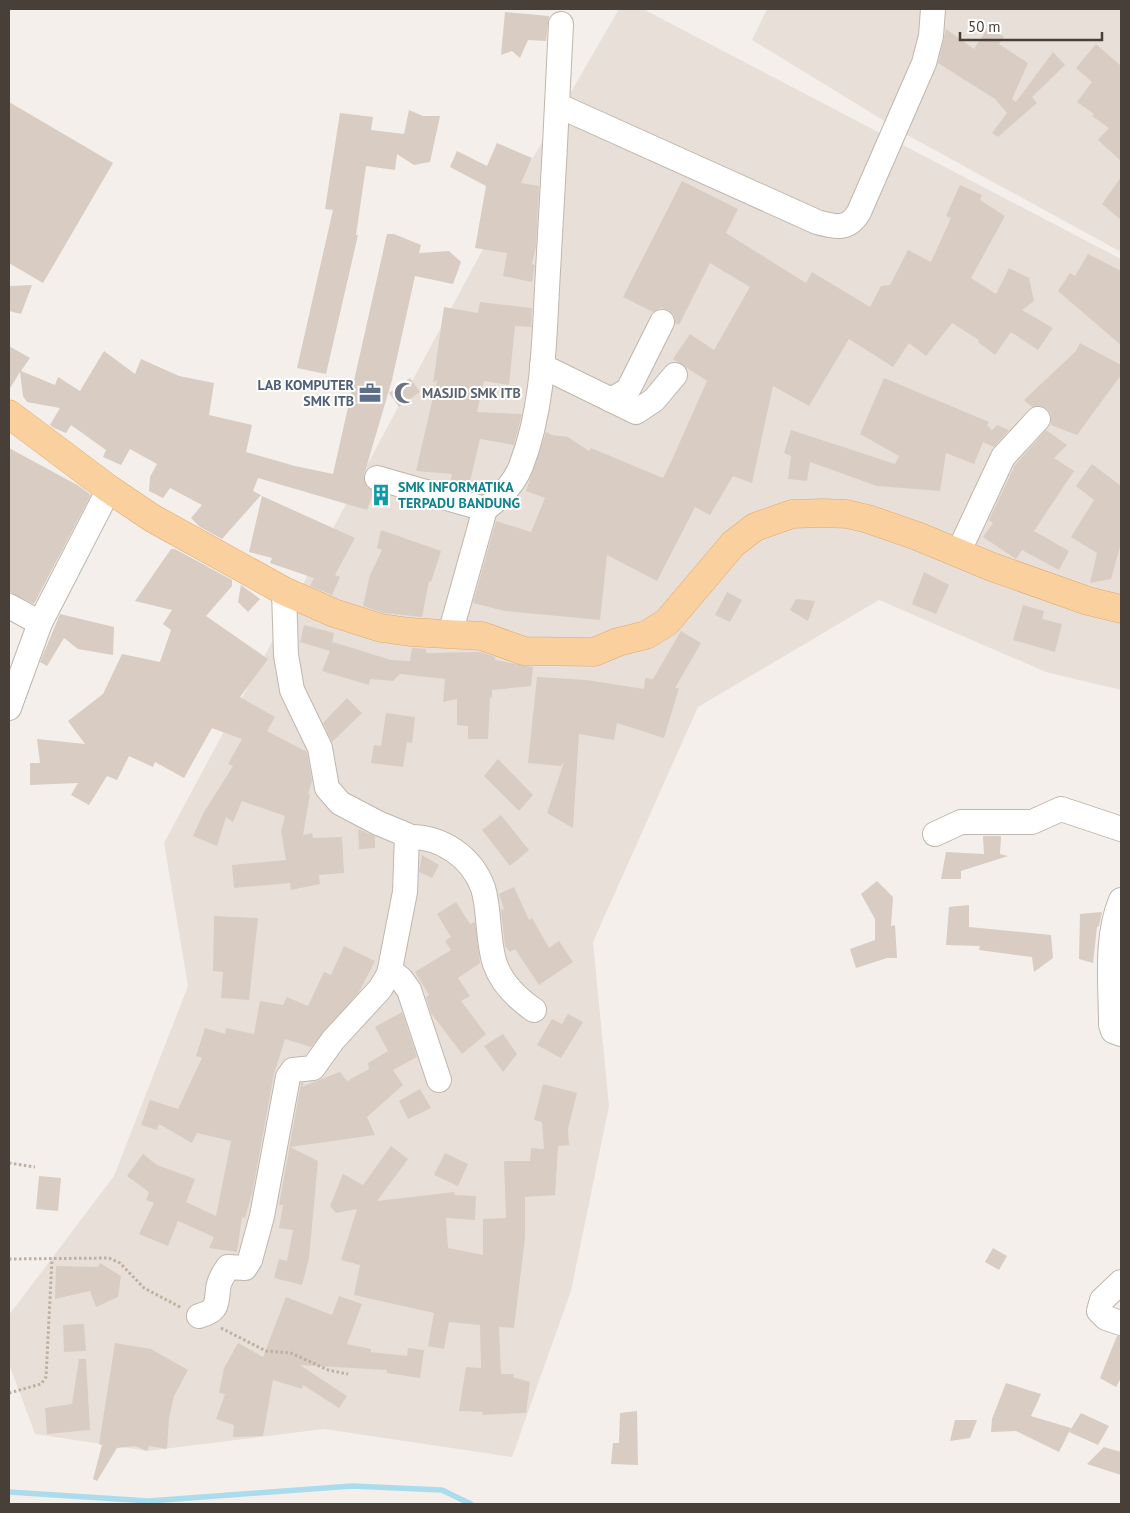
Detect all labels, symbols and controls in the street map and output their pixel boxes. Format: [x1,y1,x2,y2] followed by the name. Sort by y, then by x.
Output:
[960,10,1102,42] scale bar
[968,17,1001,36] text: 50 m
[257,376,355,410] place label: LAB KOMPUTER SMK ITB
[357,380,383,406] office icon: LAB KOMPUTER SMK ITB
[392,380,418,406] mosque icon: MASJID SMK ITB
[422,384,521,402] place label: MASJID SMK ITB
[398,478,520,512] place label: SMK INFORMATIKA TERPADU BANDUNG
[368,482,394,508] building icon: SMK INFORMATIKA TERPADU BANDUNG

